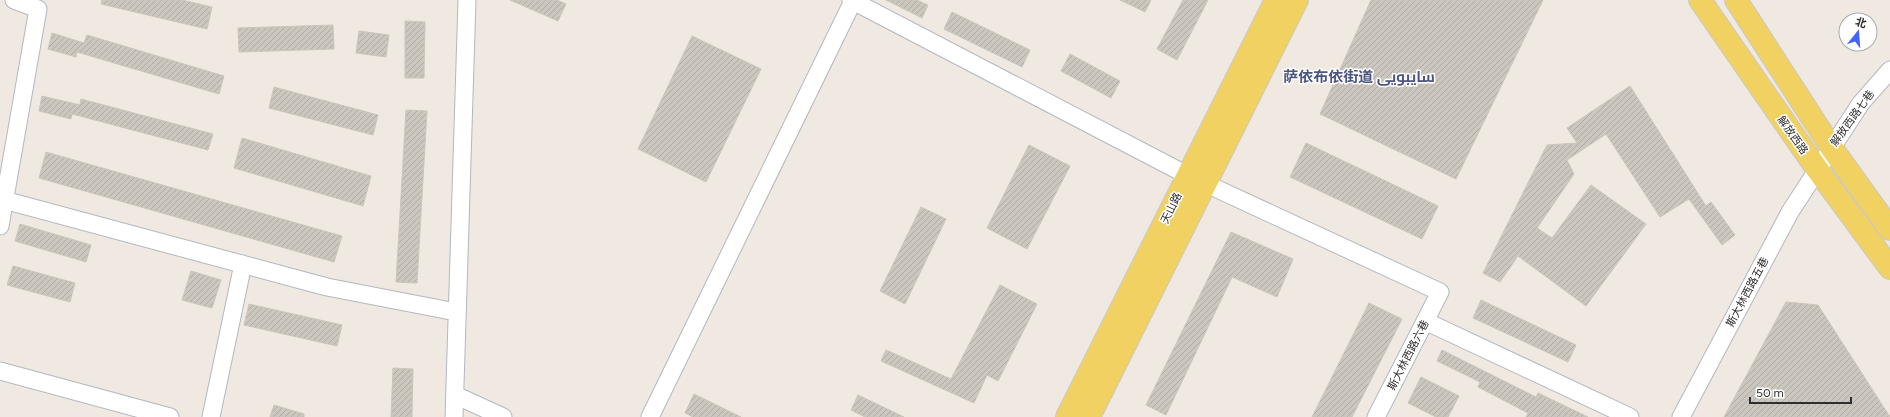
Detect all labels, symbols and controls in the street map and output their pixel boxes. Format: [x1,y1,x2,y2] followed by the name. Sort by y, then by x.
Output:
[1838,12,1878,52] north arrow
[1854,15,1868,31] text: 北
[1283,68,1435,86] district label: 萨依布依街道 سايبويى
[1828,88,1877,149] street label: 解放西路七巷
[1775,114,1811,157] street label: 解放西路
[1158,191,1185,226] street label: 天山路
[1724,255,1771,329] street label: 斯大林西路五巷
[1385,318,1432,392] street label: 斯大林西路六巷
[1750,379,1851,405] scale bar
[1756,386,1784,400] text: 50 m

